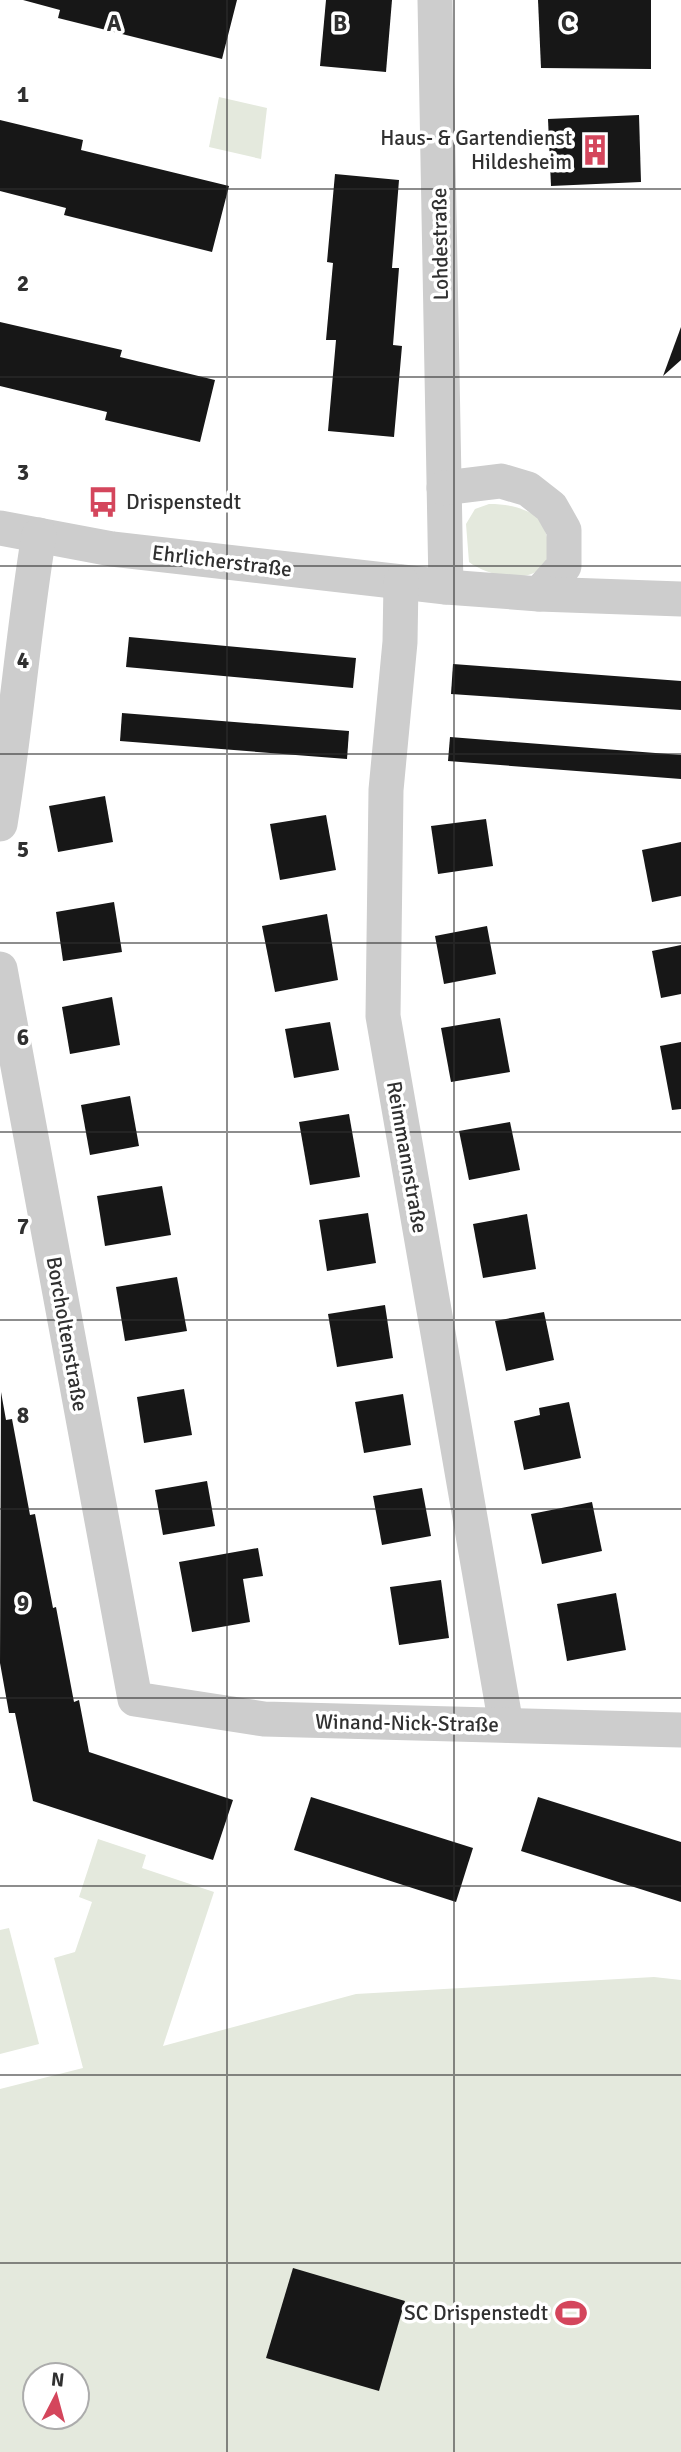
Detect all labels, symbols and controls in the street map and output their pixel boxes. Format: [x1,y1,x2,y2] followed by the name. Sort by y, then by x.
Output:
[107,9,122,38] text: A
[333,9,347,38] text: B
[561,9,575,38] text: C
[17,80,29,109] text: 1
[380,125,572,175] place label: Haus- & Gartendienst Hildesheim
[578,133,612,167] building icon: Haus- & Gartendienst Hildesheim
[426,187,454,301] street label: Lohdestraße
[17,269,29,298] text: 2
[17,458,29,487] text: 3
[86,485,120,519] bus stop icon: Drispenstedt
[126,489,241,515] place label: Drispenstedt
[151,540,293,582] street label: Ehrlicherstraße
[17,646,29,675] text: 4
[17,835,29,864] text: 5
[17,1023,29,1052] text: 6
[381,1079,433,1235] street label: Reimmannstraße
[17,1212,29,1241] text: 7
[41,1255,93,1413] street label: Borcholtenstraße
[17,1401,29,1430] text: 8
[17,1589,29,1618] text: 9
[315,1708,499,1738] street label: Winand-Nick-Straße
[554,2296,588,2330] sports icon: SC Drispenstedt
[404,2300,548,2326] place label: SC Drispenstedt
[21,2361,91,2431] north arrow
[50,2367,65,2393] text: N

